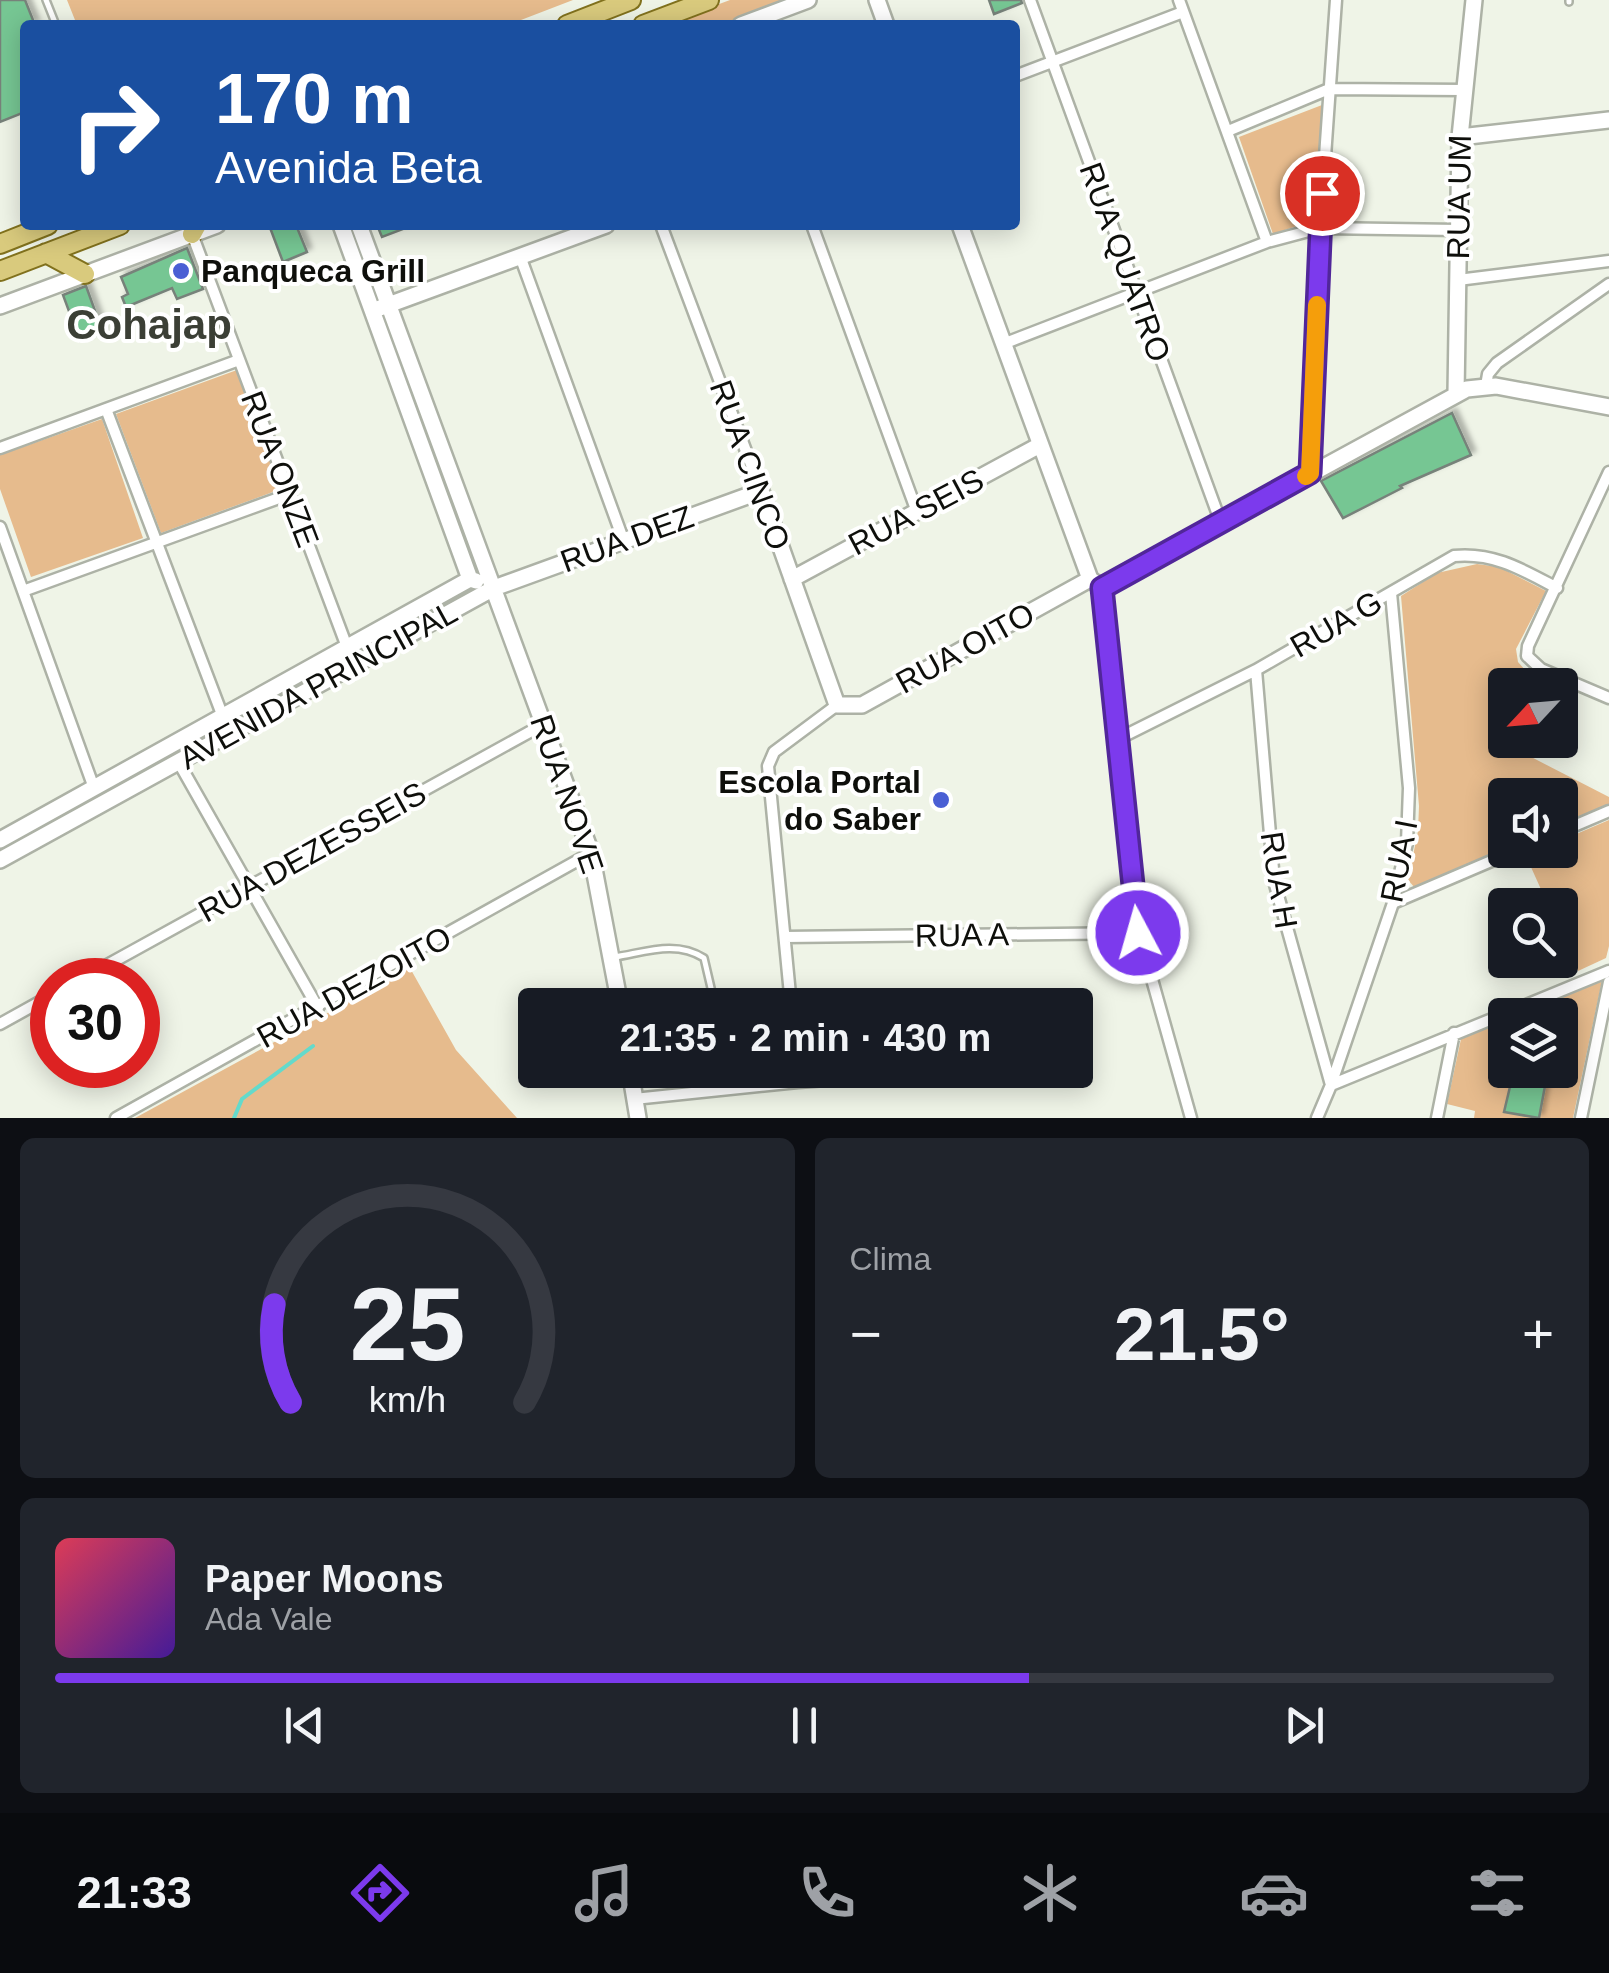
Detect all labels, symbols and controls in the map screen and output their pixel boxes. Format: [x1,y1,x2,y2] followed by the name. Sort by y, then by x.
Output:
[50,60,180,190] icon: right
[215,60,413,138] text: 170 m
[1440,134,1478,260] street label: RUA UM
[215,142,482,193] text: Avenida Beta
[1280,151,1365,236] pin
[1072,158,1178,366] street label: RUA QUATRO
[1295,166,1350,221] icon: arrive
[201,253,425,289] place label: Panqueca Grill
[170,260,192,282] marker: Panqueca Grill
[66,301,232,348] district label: Cohajap
[703,375,797,555] street label: RUA CINCO
[234,386,326,552] street label: RUA ONZE
[842,461,990,563] street label: RUA SEIS
[556,498,698,580] street label: RUA DEZ
[1284,584,1388,664] street label: RUA G
[173,594,463,776] street label: AVENIDA PRINCIPAL
[890,595,1040,701] street label: RUA OITO
[1488,668,1578,758] north arrow
[1488,668,1578,1088] map controls
[523,710,611,878] street label: RUA NOVE
[718,764,921,837] place label: Escola Portal do Saber
[192,775,432,929] street label: RUA DEZESSEIS
[1488,778,1578,868] button: sound
[930,789,952,811] marker: Escola Portal do Saber
[1373,817,1425,905] street label: RUA I
[1254,829,1304,931] street label: RUA H
[1086,881,1190,985] position arrow
[1488,888,1578,978] button: search
[915,916,1010,954] street label: RUA A
[251,919,457,1055] street label: RUA DEZOITO
[30,958,160,1088] speed limit sign: 30
[1488,998,1578,1088] button: layers
[620,1017,991,1059] text: 21:35 · 2 min · 430 m
[850,1241,931,1277] text: Clima
[349,1266,465,1382] text: 25
[1114,1292,1290,1376] text: 21.5°
[850,1303,882,1365] text: −
[1522,1303,1554,1365] text: +
[369,1380,446,1420] text: km/h
[205,1558,444,1600] text: Paper Moons
[205,1601,333,1637] text: Ada Vale
[277,1698,332,1753] icon: previous
[777,1698,832,1753] icon: pause
[1277,1698,1332,1753] icon: next
[345,1858,415,1928] icon: directions
[569,1858,639,1928] icon: music
[792,1858,862,1928] icon: phone
[1015,1858,1085,1928] icon: climate
[1239,1858,1309,1928] icon: car
[1462,1858,1532,1928] icon: filters
[77,1867,192,1918] text: 21:33

